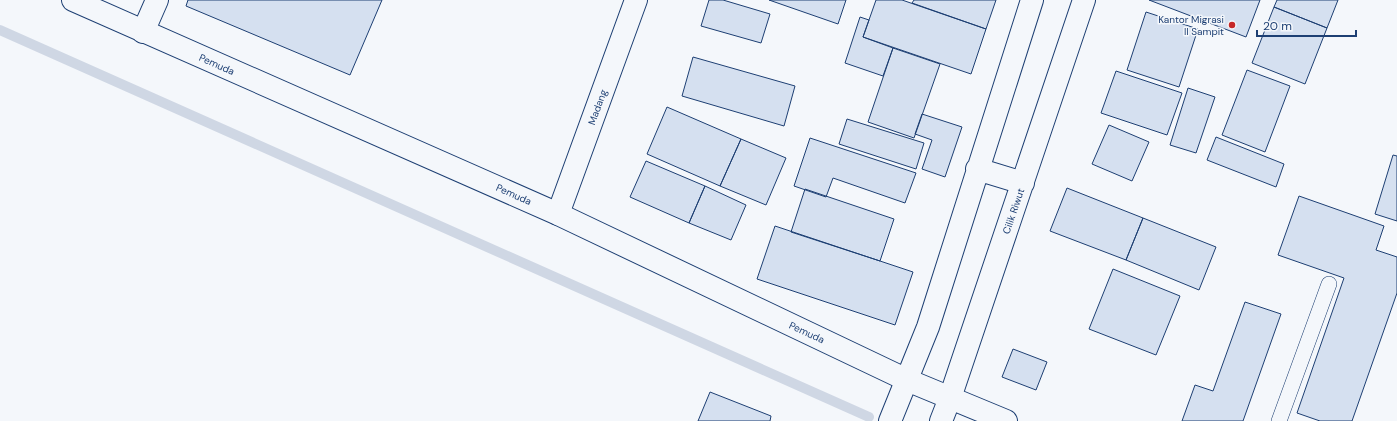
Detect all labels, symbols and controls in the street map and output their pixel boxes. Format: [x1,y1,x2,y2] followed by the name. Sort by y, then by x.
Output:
[1257,12,1356,38] scale bar
[1158,13,1224,38] place label: Kantor Migrasi II Sampit
[1263,18,1292,34] text: 20 m
[1227,20,1237,30] marker: Kantor Migrasi II Sampit
[197,51,237,78] street label: Pemuda
[585,87,610,127] street label: Madang
[494,181,534,208] street label: Pemuda
[1000,187,1027,236] street label: Cilik Riwut
[787,319,827,346] street label: Pemuda

